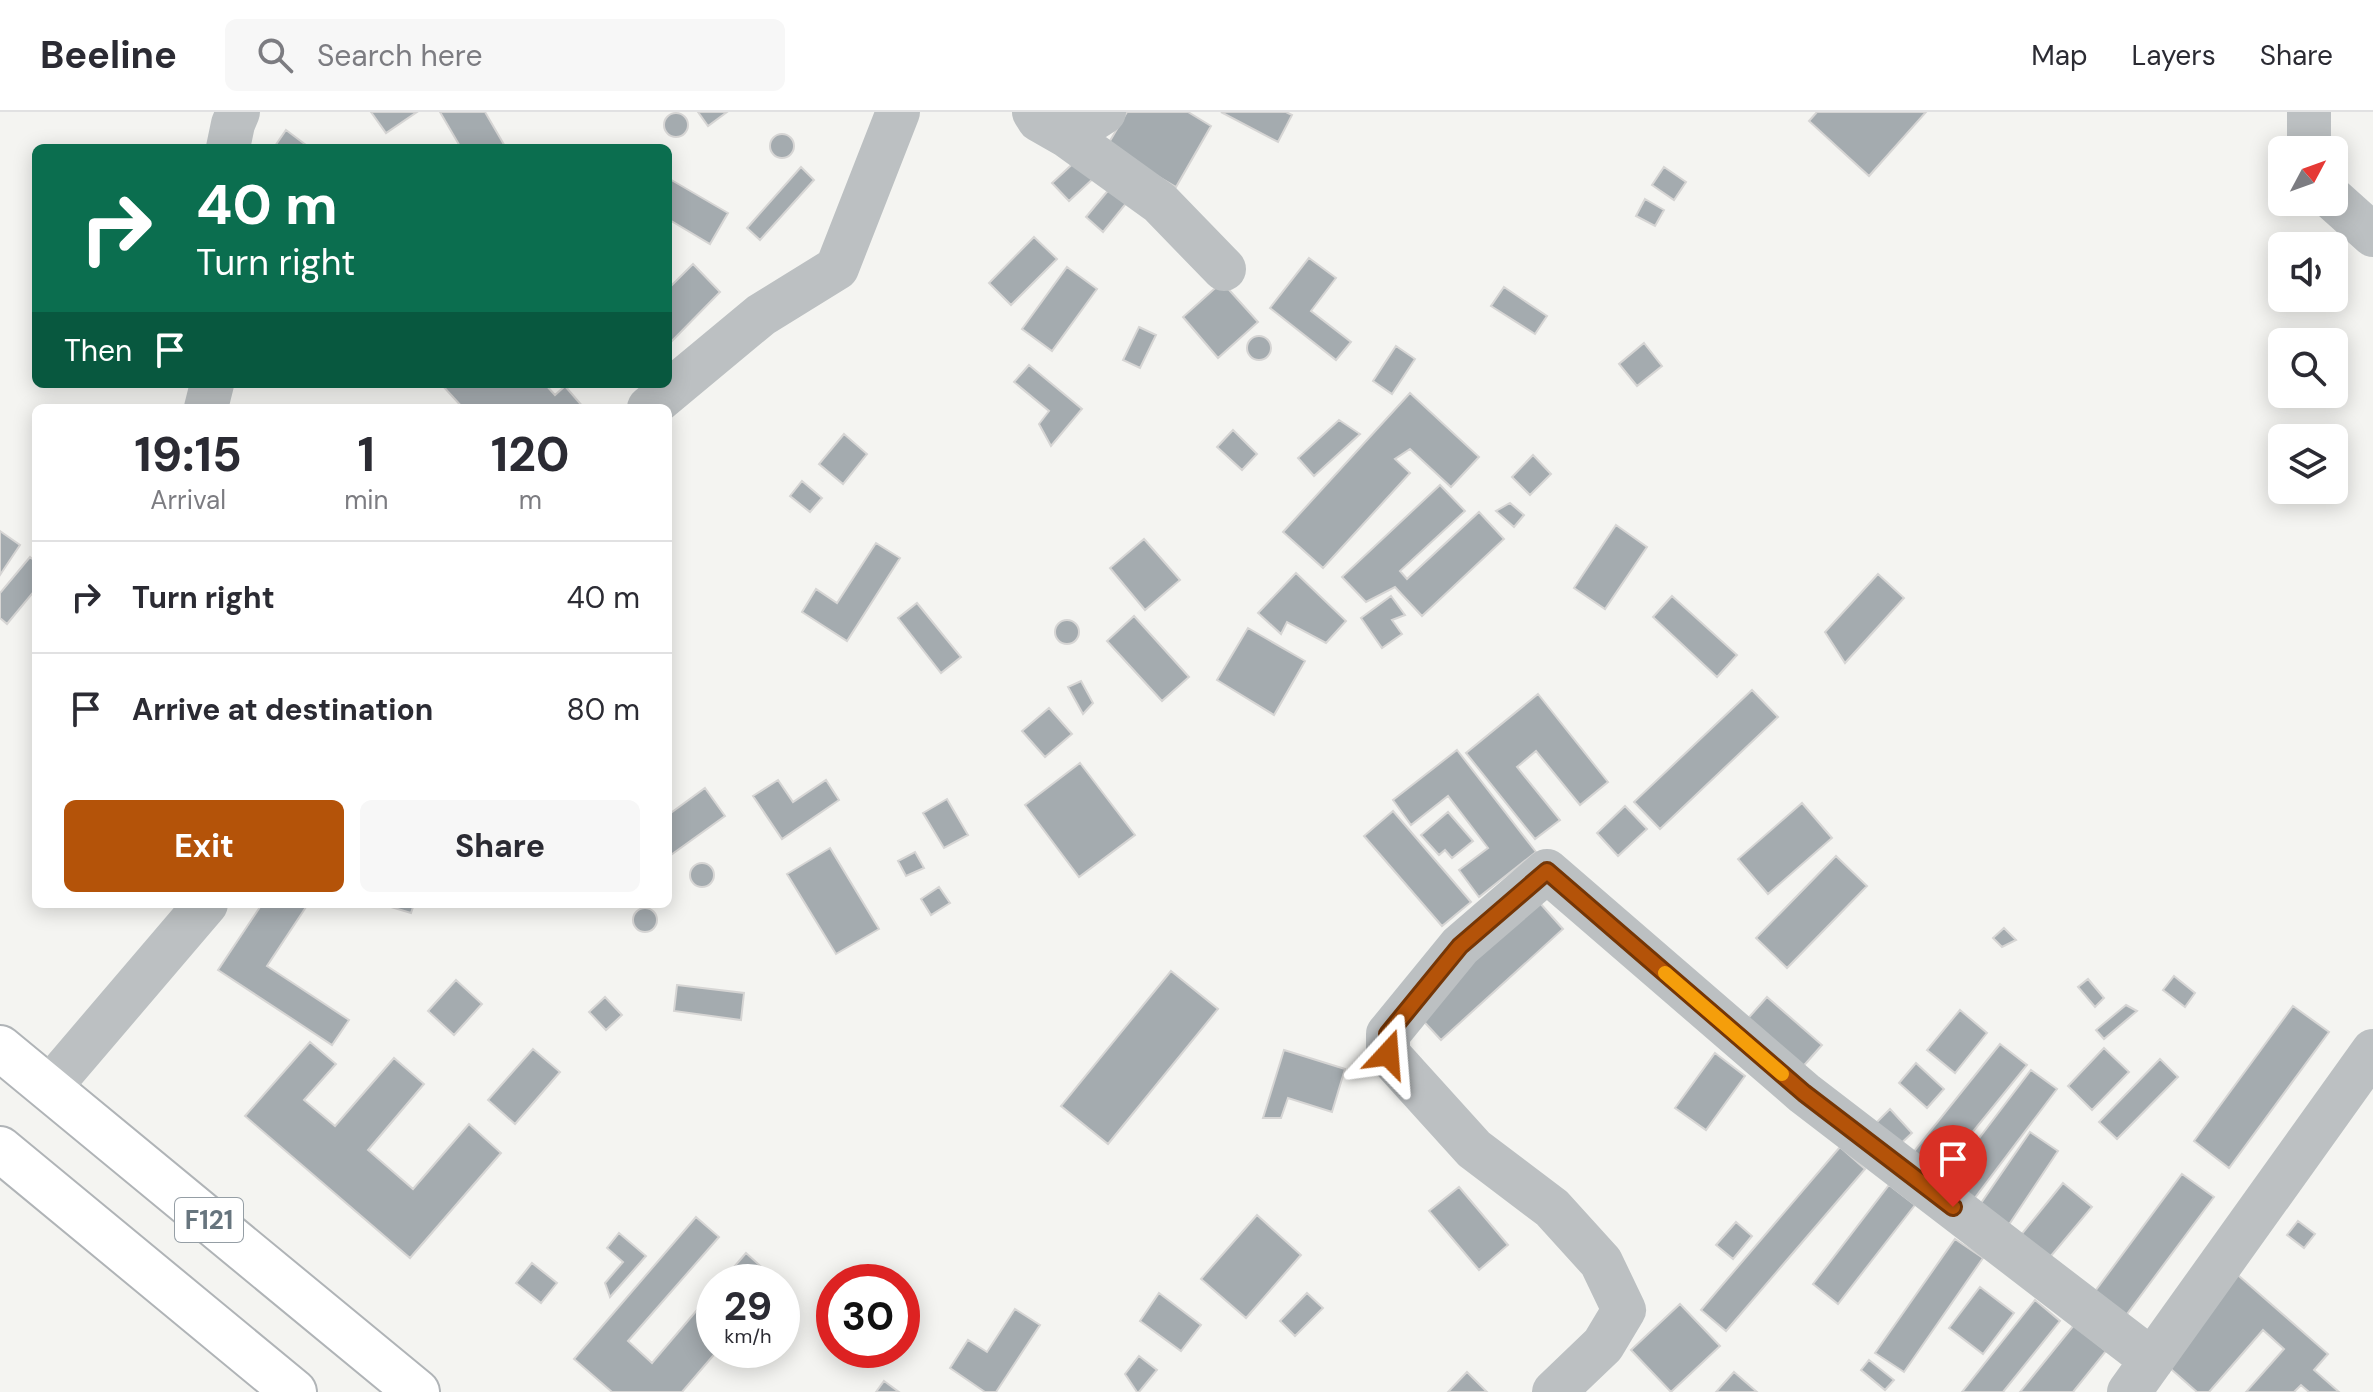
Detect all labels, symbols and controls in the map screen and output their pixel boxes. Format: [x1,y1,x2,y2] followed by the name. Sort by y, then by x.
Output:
[225,19,785,91] search box
[40,30,177,80] text: Beeline
[253,33,297,77] icon: search
[317,36,482,75] text: Search here
[2031,37,2088,74] text: Map
[2132,37,2216,74] text: Layers
[2260,37,2333,74] text: Share
[2268,136,2348,216] north arrow
[2268,136,2348,504] map controls
[196,168,338,241] text: 40 m
[64,176,168,280] icon: right
[2268,232,2348,312] button: sound
[196,239,355,286] text: Turn right
[148,328,192,372] icon: arrive
[2268,328,2348,408] button: search
[64,331,132,370] text: Then
[134,423,242,486] text: 19:15
[358,423,375,486] text: 1
[491,423,570,486] text: 120
[2268,424,2348,504] button: layers
[150,483,226,517] text: Arrival
[344,483,389,517] text: min
[519,483,542,517] text: m
[64,575,108,619] icon: right
[132,578,275,617] text: Turn right
[567,578,640,617] text: 40 m
[64,687,108,731] icon: arrive
[132,690,433,729] text: Arrive at destination
[567,690,640,729] text: 80 m
[64,800,344,892] button: Exit
[360,800,640,892] button: Share
[1346,1012,1430,1096] position arrow
[1919,1125,1987,1207] pin
[1931,1137,1975,1181] icon: arrive
[175,1198,243,1242] road number: F121
[816,1264,920,1368] speed limit sign: 30
[724,1280,772,1332] text: 29
[724,1323,772,1349] text: km/h

